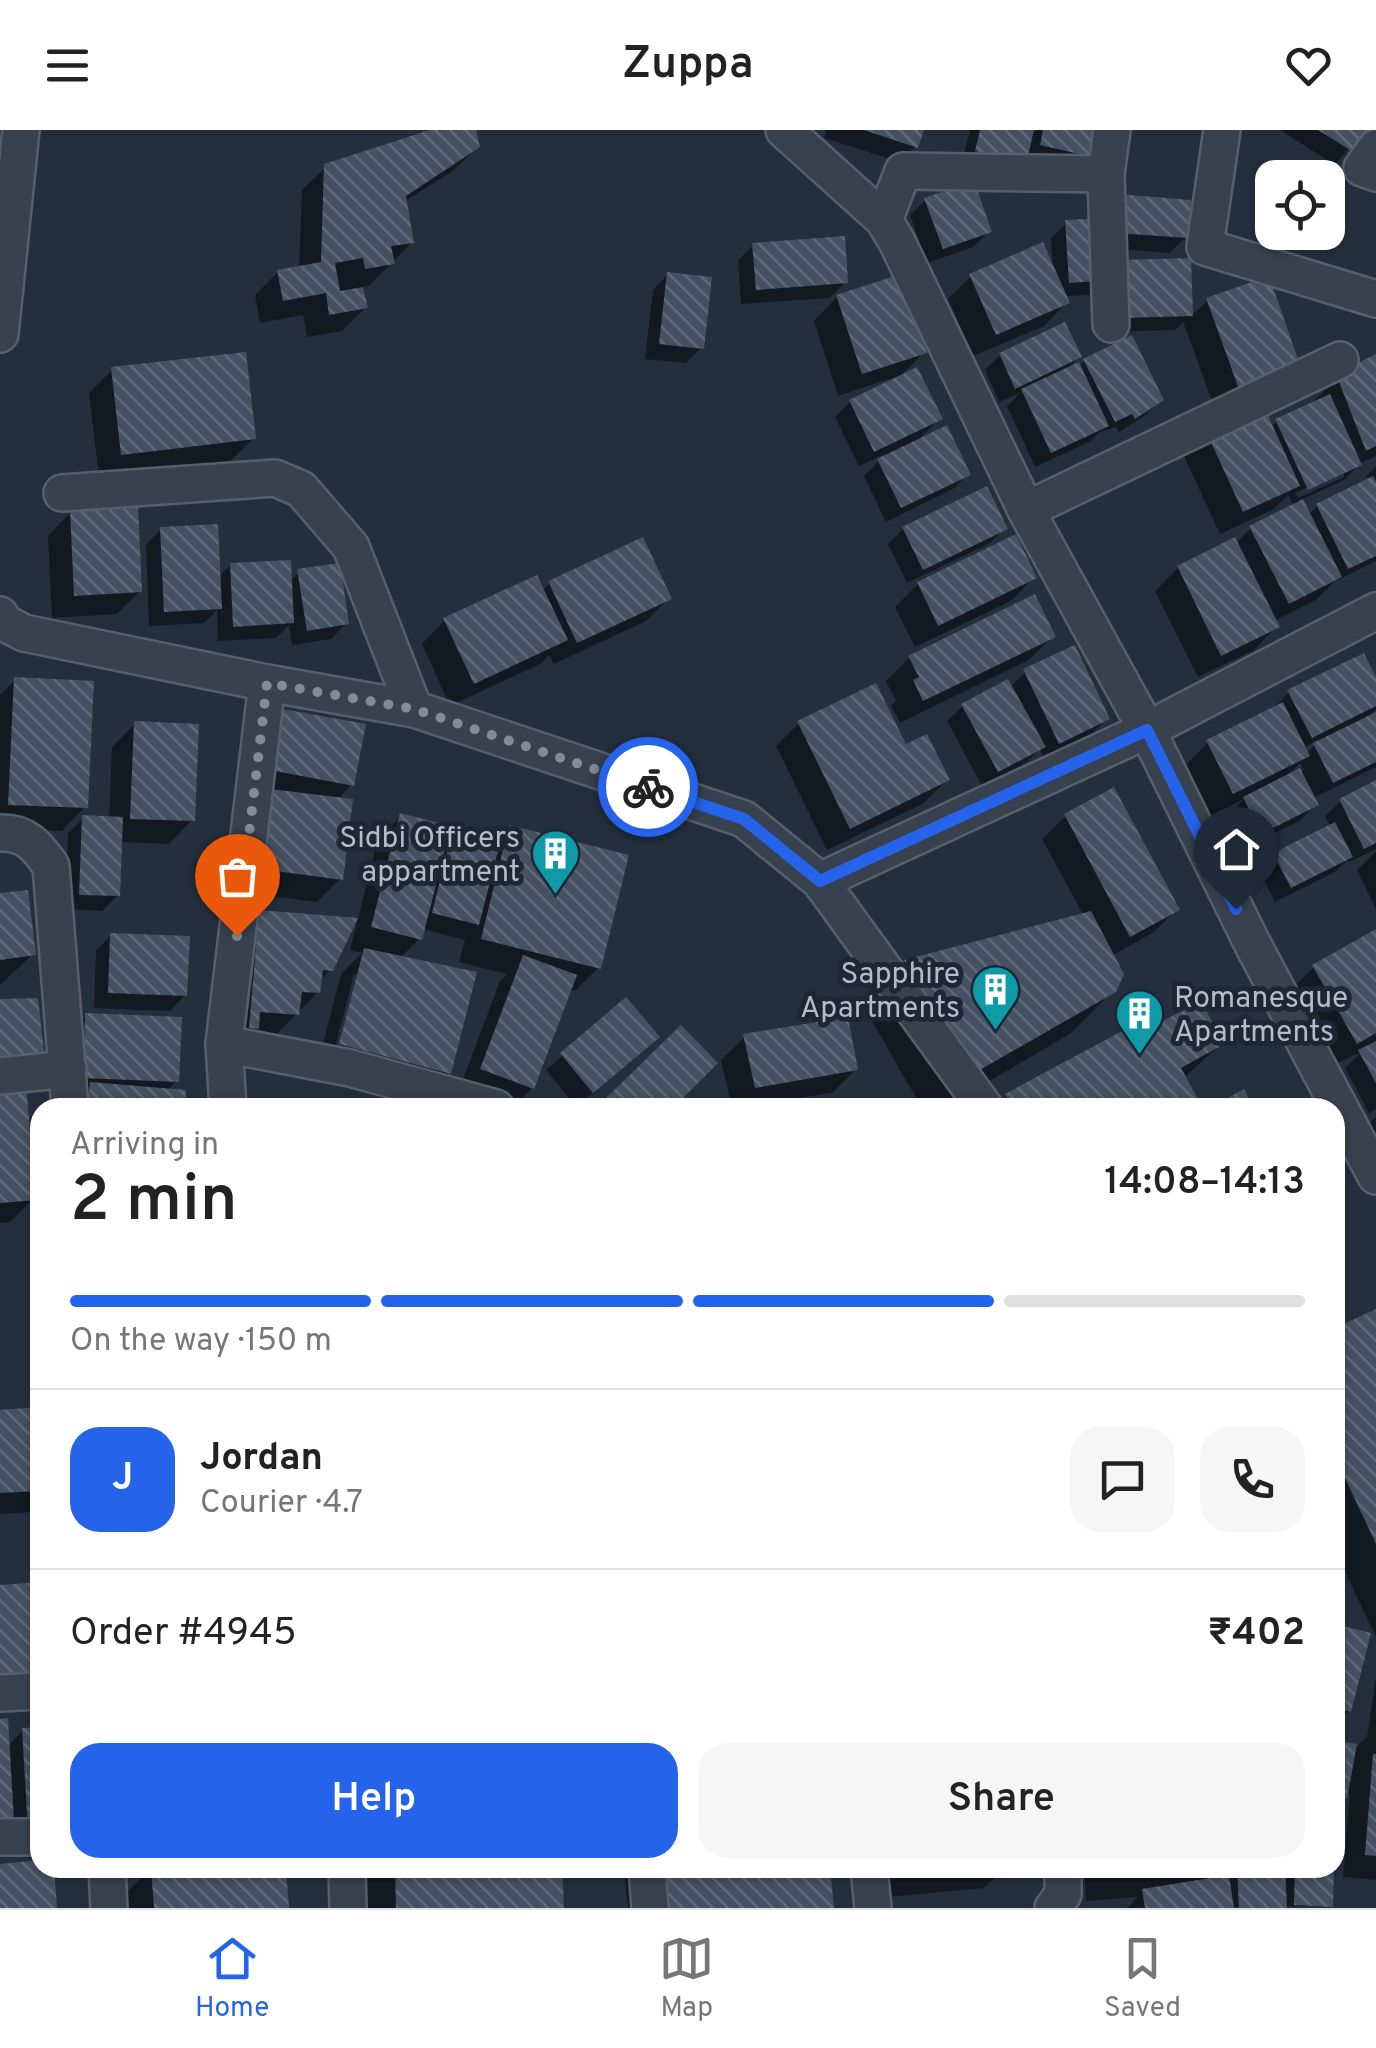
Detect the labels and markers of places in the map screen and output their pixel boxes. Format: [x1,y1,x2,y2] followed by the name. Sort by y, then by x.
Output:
[1194,807,1279,910] pin
[339,821,520,892] place label: Sidbi Officers appartment
[529,828,581,896] building icon: Sidbi Officers appartment
[195,834,280,937] pin
[800,957,960,1028] place label: Sapphire Apartments
[969,964,1021,1032] building icon: Sapphire Apartments
[1174,981,1348,1052] place label: Romanesque Apartments
[1113,988,1165,1056] building icon: Romanesque Apartments

